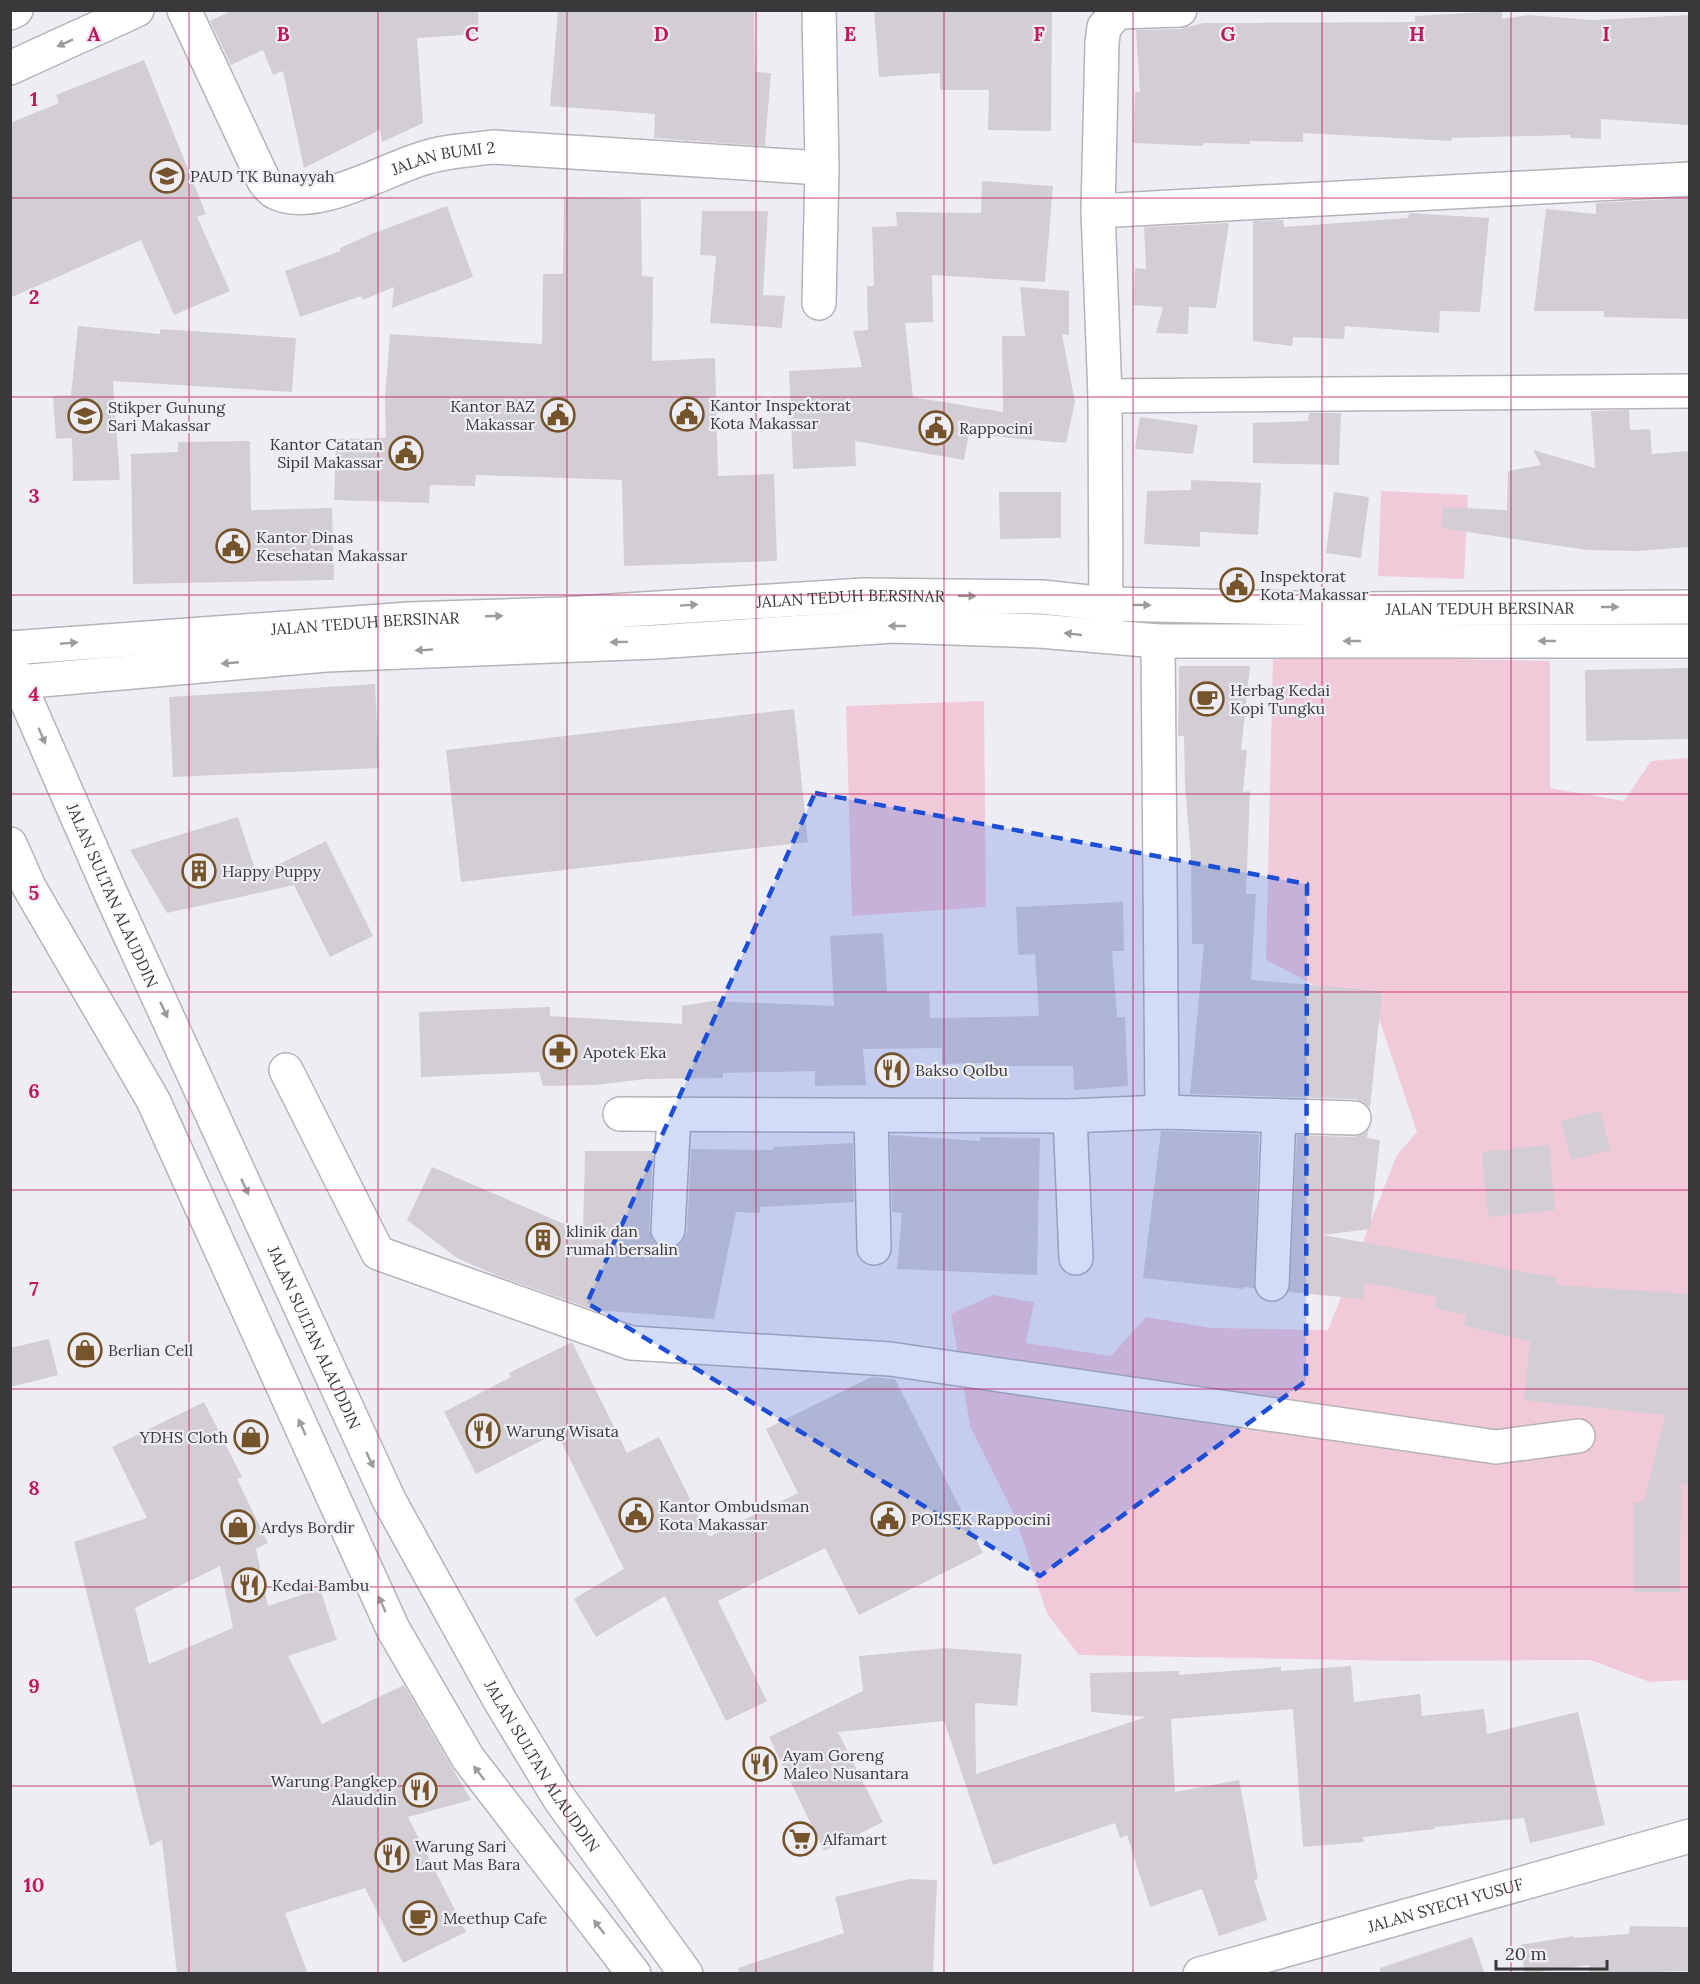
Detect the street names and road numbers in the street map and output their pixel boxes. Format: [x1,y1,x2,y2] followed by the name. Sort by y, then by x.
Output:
[387,137,496,180] street label: JALAN BUMI 2
[754,585,946,612] street label: JALAN TEDUH BERSINAR
[1384,598,1575,619] street label: JALAN TEDUH BERSINAR
[269,607,461,639] street label: JALAN TEDUH BERSINAR
[62,799,163,991] street label: JALAN SULTAN ALAUDDIN
[263,1242,365,1432] street label: JALAN SULTAN ALAUDDIN
[480,1676,604,1856] street label: JALAN SULTAN ALAUDDIN
[1364,1873,1526,1937] street label: JALAN SYECH YUSUF

